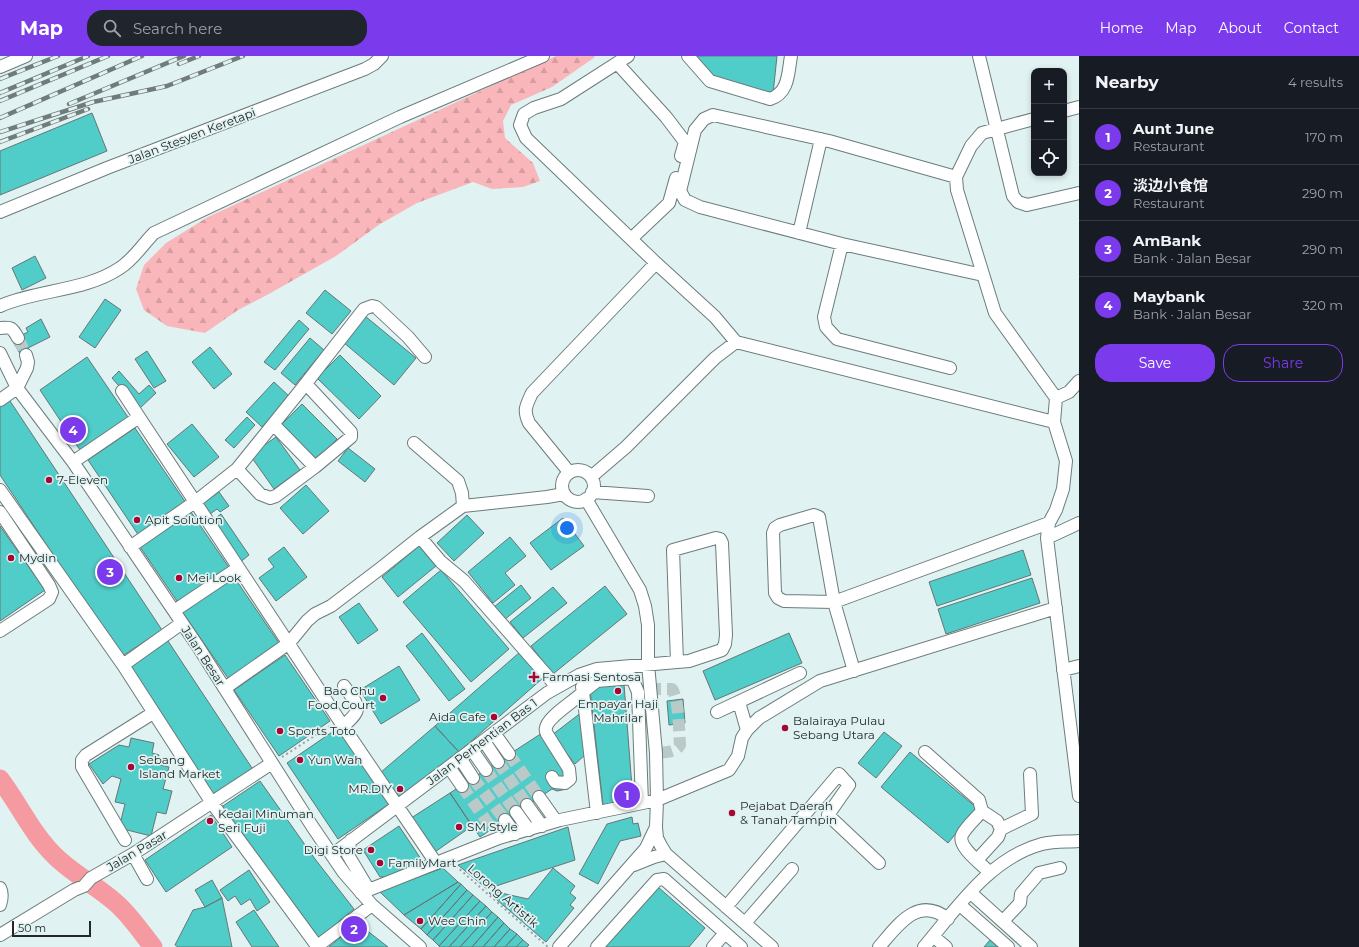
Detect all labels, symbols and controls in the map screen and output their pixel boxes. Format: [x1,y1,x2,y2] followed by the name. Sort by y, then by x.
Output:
[87,10,367,46] search box
[20,17,63,40] text: Map
[101,17,123,39] icon: search
[133,19,222,38] text: Search here
[1100,19,1143,37] text: Home
[1165,19,1196,37] text: Map
[1218,19,1262,37] text: About
[1284,19,1339,37] text: Contact
[1031,68,1067,176] map controls
[1031,68,1067,104] button: +
[1095,72,1159,92] text: Nearby
[1288,74,1343,90] text: 4 results
[125,104,258,167] street label: Jalan Stesyen Keretapi
[1031,104,1067,140] button: −
[1133,119,1214,138] text: Aunt June
[1105,129,1111,145] text: 1
[1305,129,1343,145] text: 170 m
[1133,138,1204,154] text: Restaurant
[1031,140,1067,176] button: locate
[1133,176,1208,195] text: 淡边小食馆
[1104,185,1112,201] text: 2
[1302,185,1343,201] text: 290 m
[1133,195,1204,211] text: Restaurant
[1133,231,1201,250] text: AmBank
[1104,241,1112,257] text: 3
[1302,241,1343,257] text: 290 m
[1133,250,1252,266] text: Bank · Jalan Besar
[1133,287,1205,306] text: Maybank
[1104,297,1112,313] text: 4
[1303,297,1343,313] text: 320 m
[1133,306,1252,322] text: Bank · Jalan Besar
[1095,344,1215,382] button: Save
[1223,344,1343,382] button: Share
[60,415,86,445] pin: 4
[57,472,108,487] place label: 7-Eleven
[44,475,54,485] marker: 7-Eleven
[145,512,223,527] place label: Apit Solution
[132,515,142,525] marker: Apit Solution
[557,518,577,538] your location
[19,550,56,565] place label: Mydin
[6,553,16,563] marker: Mydin
[97,557,123,587] pin: 3
[187,570,242,585] place label: Mei Look
[174,573,184,583] marker: Mei Look
[178,622,229,689] street label: Jalan Besar
[542,669,641,684] place label: Farmasi Sentosa
[529,672,539,682] marker: Farmasi Sentosa
[308,683,375,712] place label: Bao Chu Food Court
[613,686,623,696] marker: Empayar Haji Mahrilar
[378,693,388,703] marker: Bao Chu Food Court
[423,695,540,789] street label: Jalan Perhentian Bas 1
[578,696,658,725] place label: Empayar Haji Mahrilar
[429,709,486,724] place label: Aida Cafe
[489,712,499,722] marker: Aida Cafe
[793,713,885,742] place label: Balairaya Pulau Sebang Utara
[288,723,356,738] place label: Sports Toto
[780,723,790,733] marker: Balairaya Pulau Sebang Utara
[275,726,285,736] marker: Sports Toto
[139,752,221,781] place label: Sebang Island Market
[308,752,362,767] place label: Yun Wah
[295,755,305,765] marker: Yun Wah
[126,762,136,772] marker: Sebang Island Market
[614,780,640,810] pin: 1
[348,781,392,796] place label: MR.DIY
[395,784,405,794] marker: MR.DIY
[740,798,837,827] place label: Pejabat Daerah & Tanah Tampin
[218,806,314,835] place label: Kedai Minuman Seri Fuji
[727,808,737,818] marker: Pejabat Daerah & Tanah Tampin
[205,816,215,826] marker: Kedai Minuman Seri Fuji
[467,819,518,834] place label: SM Style
[454,822,464,832] marker: SM Style
[103,827,170,875] street label: Jalan Pasar
[304,842,363,857] place label: Digi Store
[366,845,376,855] marker: Digi Store
[388,855,457,870] place label: FamilyMart
[375,858,385,868] marker: FamilyMart
[465,861,542,931] street label: Lorong Artistik
[428,913,486,928] place label: Wee Chin
[341,914,367,944] pin: 2
[415,916,425,926] marker: Wee Chin
[12,919,91,938] scale bar
[18,921,46,935] text: 50 m

